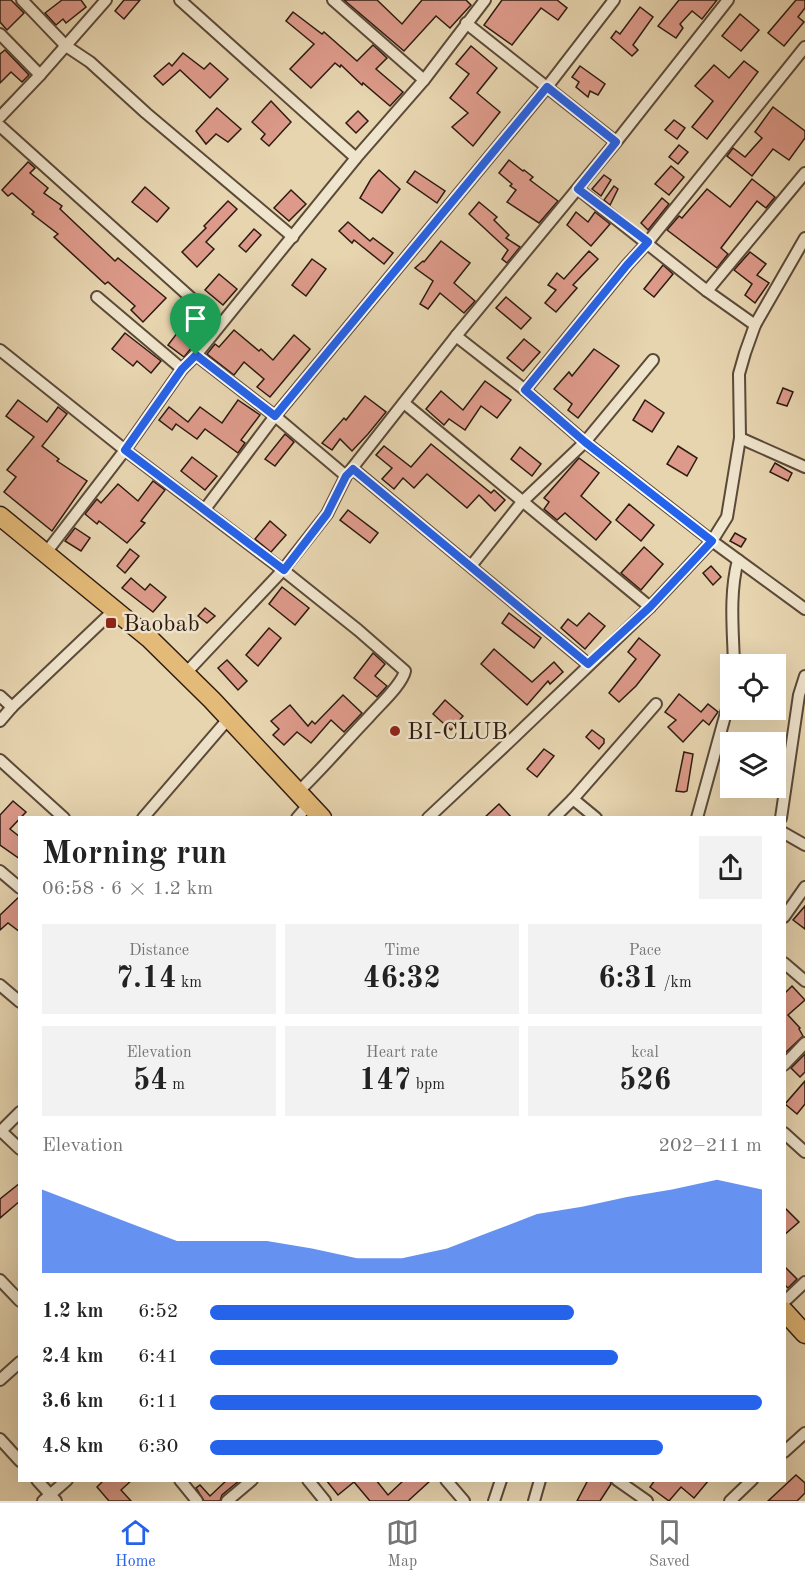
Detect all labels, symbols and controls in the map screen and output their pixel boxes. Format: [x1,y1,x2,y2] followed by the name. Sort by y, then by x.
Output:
[170,293,221,355] pin
[179,302,212,335] icon: arrive
[123,613,200,637] place label: Baobab
[104,616,118,630] marker: Baobab
[720,654,786,798] map controls
[720,654,786,720] button: locate
[407,721,508,745] place label: BI-CLUB
[388,724,402,738] marker: BI-CLUB
[720,732,786,798] button: layers
[699,836,762,899] button: share
[42,838,227,871] text: Morning run
[42,879,213,899] text: 06:58 · 6 × 1.2 km
[129,943,189,959] text: Distance
[384,943,420,959] text: Time
[629,943,661,959] text: Pace
[116,964,177,994] text: 7.14
[363,964,441,994] text: 46:32
[598,964,659,994] text: 6:31
[177,975,202,991] text: km
[659,975,692,991] text: /km
[126,1045,192,1061] text: Elevation
[366,1045,438,1061] text: Heart rate
[631,1045,659,1061] text: kcal
[133,1066,168,1096] text: 54
[359,1066,411,1096] text: 147
[619,1066,671,1096] text: 526
[168,1077,185,1093] text: m
[411,1077,445,1093] text: bpm
[42,1136,123,1156] text: Elevation
[659,1136,762,1156] text: 202–211 m
[42,1302,104,1322] text: 1.2 km
[138,1302,178,1322] text: 6:52
[42,1347,104,1367] text: 2.4 km
[138,1347,178,1367] text: 6:41
[42,1392,104,1412] text: 3.6 km
[138,1392,178,1412] text: 6:11
[42,1437,104,1457] text: 4.8 km
[138,1437,178,1457] text: 6:30
[115,1516,156,1572] tab: Home
[386,1516,419,1572] tab: Map
[649,1516,690,1572] tab: Saved

